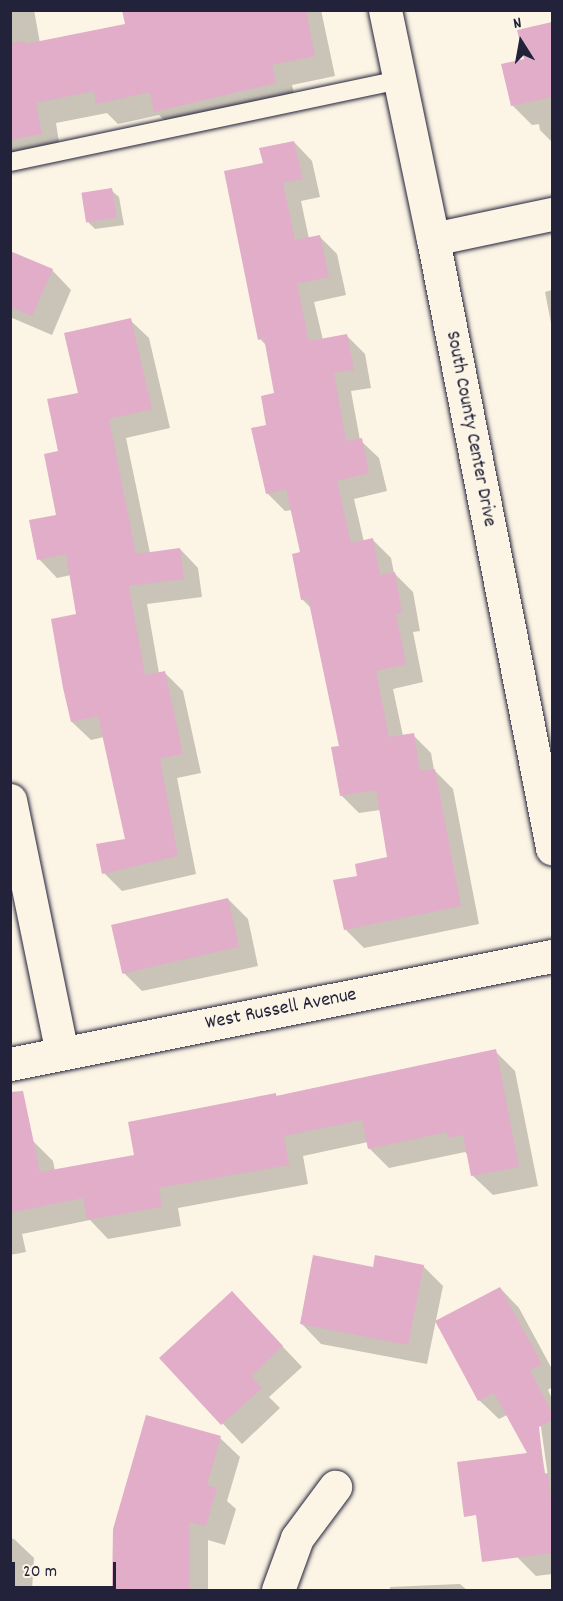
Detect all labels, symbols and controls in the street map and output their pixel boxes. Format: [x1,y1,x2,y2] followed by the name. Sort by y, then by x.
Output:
[491,12,551,72] north arrow
[511,12,524,36] text: N
[439,329,501,529] street label: South County Center Drive
[203,984,359,1036] street label: West Russell Avenue
[15,1550,118,1588] scale bar
[23,1560,57,1585] text: 20 m

